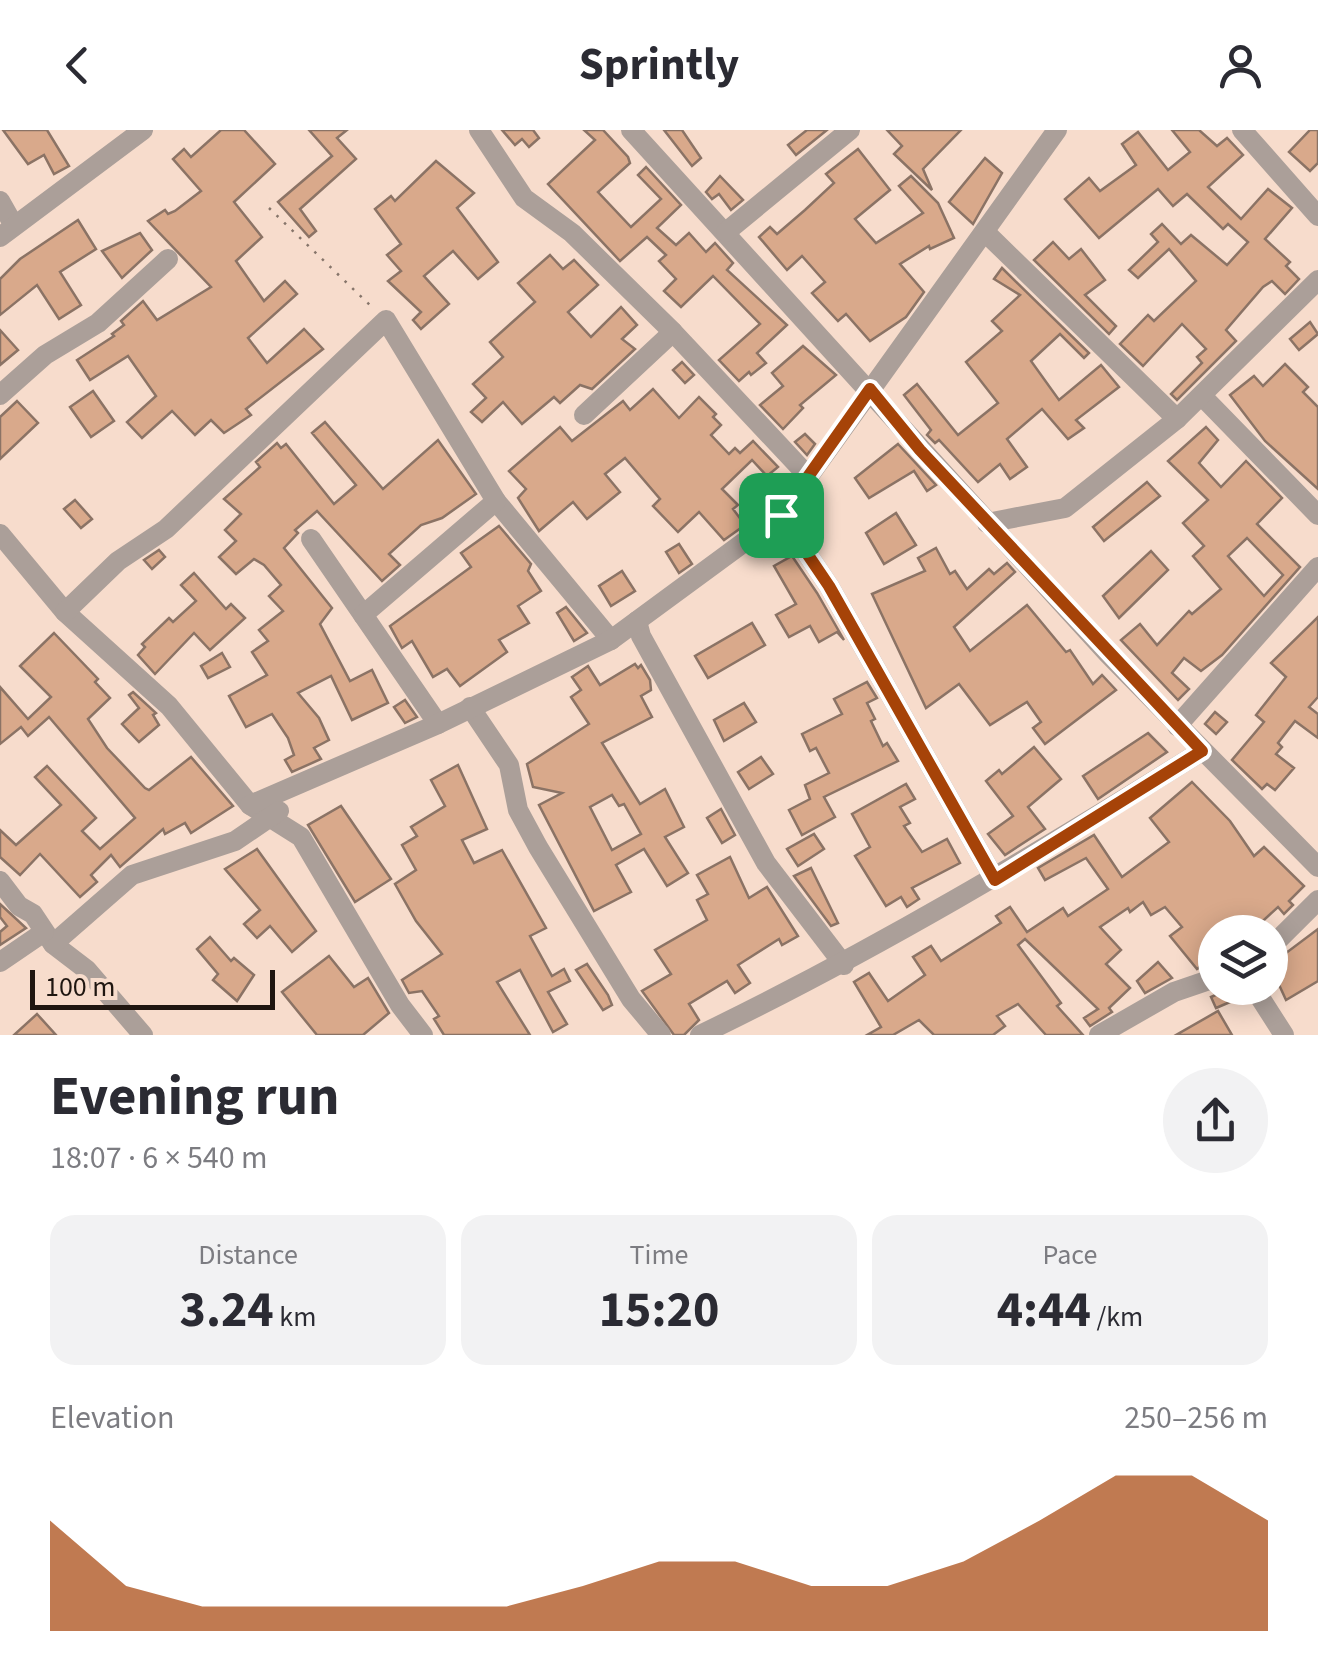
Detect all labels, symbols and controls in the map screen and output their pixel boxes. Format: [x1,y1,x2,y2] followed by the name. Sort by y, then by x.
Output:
[579,33,739,97] text: Sprintly
[50,38,105,93] icon: back
[1213,38,1268,93] icon: person
[739,473,824,558] pin
[754,488,809,543] icon: arrive
[1198,915,1288,1005] map controls
[1198,915,1288,1005] button: layers
[30,965,275,1010] scale bar
[45,967,116,1007] text: 100 m
[50,1058,339,1136] text: Evening run
[1163,1068,1268,1173] button: share
[50,1135,268,1181] text: 18:07 · 6 × 540 m
[198,1235,298,1275] text: Distance
[630,1235,689,1275] text: Time
[1043,1235,1097,1275] text: Pace
[180,1275,274,1346] text: 3.24
[599,1275,719,1346] text: 15:20
[997,1275,1091,1346] text: 4:44
[274,1297,316,1337] text: km
[1091,1297,1143,1337] text: /km
[50,1395,175,1441] text: Elevation
[1124,1395,1268,1441] text: 250–256 m

